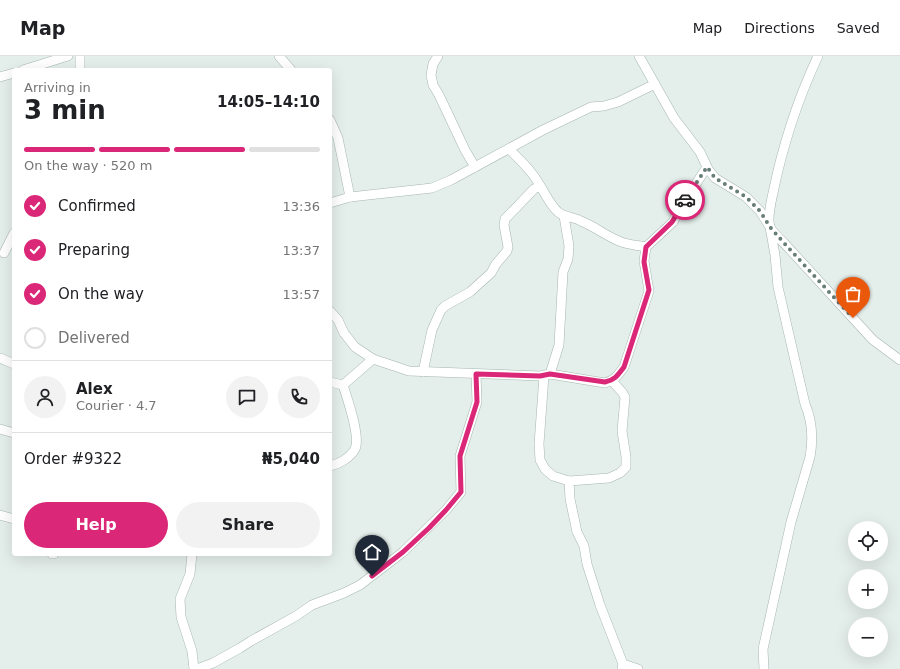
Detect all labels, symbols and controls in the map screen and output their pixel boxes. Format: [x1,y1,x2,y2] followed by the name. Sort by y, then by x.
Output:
[20,17,65,39] text: Map
[693,20,722,36] text: Map
[744,20,815,36] text: Directions
[837,20,880,36] text: Saved
[24,80,91,95] text: Arriving in
[217,93,320,111] text: 14:05–14:10
[24,95,106,125] text: 3 min
[24,158,152,173] text: On the way · 520 m
[665,180,705,220] courier
[674,189,696,211] icon: car
[24,195,46,217] icon: check
[58,197,136,215] text: Confirmed
[283,199,320,214] text: 13:36
[24,239,46,261] icon: check
[58,241,130,259] text: Preparing
[283,243,320,258] text: 13:37
[836,277,870,318] pin
[24,283,46,305] icon: check
[842,283,864,305] icon: bag
[58,285,144,303] text: On the way
[283,287,320,302] text: 13:57
[58,329,130,347] text: Delivered
[24,376,66,418] button: person
[226,376,268,418] button: chat
[278,376,320,418] button: phone
[76,380,113,398] text: Alex
[76,398,157,413] text: Courier · 4.7
[24,450,122,468] text: Order #9322
[262,450,320,468] text: ₦5,040
[24,502,168,548] button: Help
[176,502,320,548] button: Share
[848,521,888,657] map controls
[848,521,888,561] button: locate
[355,535,389,576] pin
[361,541,383,563] icon: home
[848,569,888,609] button: +
[848,617,888,657] button: −

